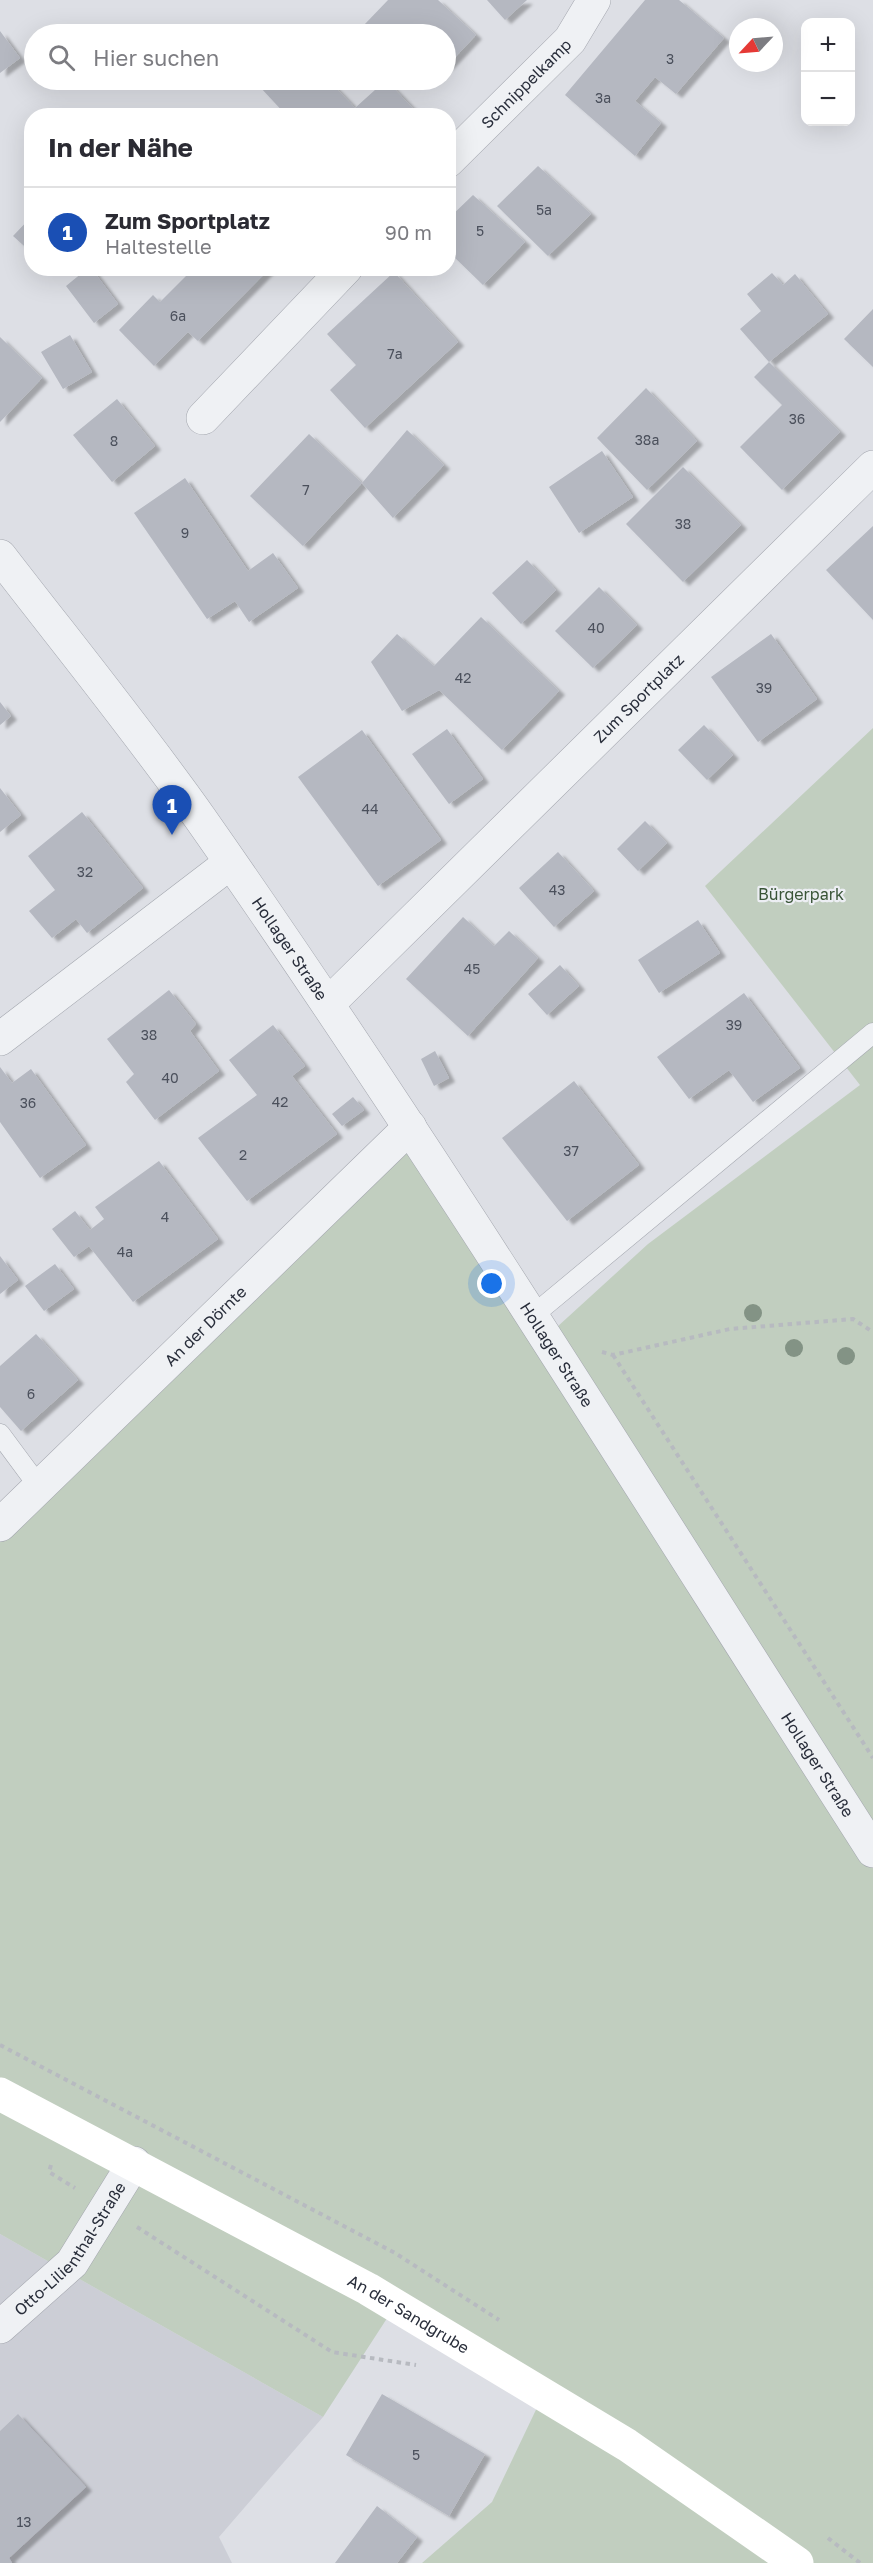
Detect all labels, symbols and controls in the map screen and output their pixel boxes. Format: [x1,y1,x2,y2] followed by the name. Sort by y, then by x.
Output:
[729,18,783,72] north arrow
[801,18,855,126] map controls
[801,18,855,72] button: +
[24,24,456,90] search box
[477,34,576,133] street label: Schnippelkamp
[45,41,78,74] icon: search
[93,44,219,71] text: Hier suchen
[666,50,674,67] house number: 3
[801,72,855,126] button: −
[595,89,611,106] house number: 3a
[48,132,193,163] text: In der Nähe
[536,201,552,218] house number: 5a
[105,207,270,234] text: Zum Sportplatz
[62,220,73,244] text: 1
[385,220,432,244] text: 90 m
[476,222,484,239] house number: 5
[105,234,212,258] text: Haltestelle
[170,307,186,324] house number: 6a
[387,345,403,362] house number: 7a
[789,410,805,427] house number: 36
[635,431,659,448] house number: 38a
[110,432,118,449] house number: 8
[302,481,310,498] house number: 7
[675,515,691,532] house number: 38
[181,524,189,541] house number: 9
[587,619,605,636] house number: 40
[589,649,688,747] street label: Zum Sportplatz
[455,669,471,686] house number: 42
[756,679,772,696] house number: 39
[152,786,192,835] pin: 1
[361,800,379,817] house number: 44
[77,863,93,880] house number: 32
[549,881,565,898] house number: 43
[758,884,844,904] park label: Bürgerpark
[248,893,332,1004] street label: Hollager Straße
[464,960,480,977] house number: 45
[726,1016,742,1033] house number: 39
[141,1026,157,1043] house number: 38
[161,1069,179,1086] house number: 40
[272,1093,288,1110] house number: 42
[20,1094,36,1111] house number: 36
[563,1142,579,1159] house number: 37
[239,1146,247,1163] house number: 2
[161,1208,169,1225] house number: 4
[117,1243,133,1260] house number: 4a
[477,1269,506,1298] your location
[160,1282,250,1370] street label: An der Dörnte
[516,1298,598,1411] street label: Hollager Straße
[27,1385,35,1402] house number: 6
[777,1708,859,1821] street label: Hollager Straße
[10,2178,130,2320] street label: Otto-Lilienthal-Straße
[344,2270,473,2358] street label: An der Sandgrube
[412,2446,420,2463] house number: 5
[17,2513,31,2530] house number: 13

